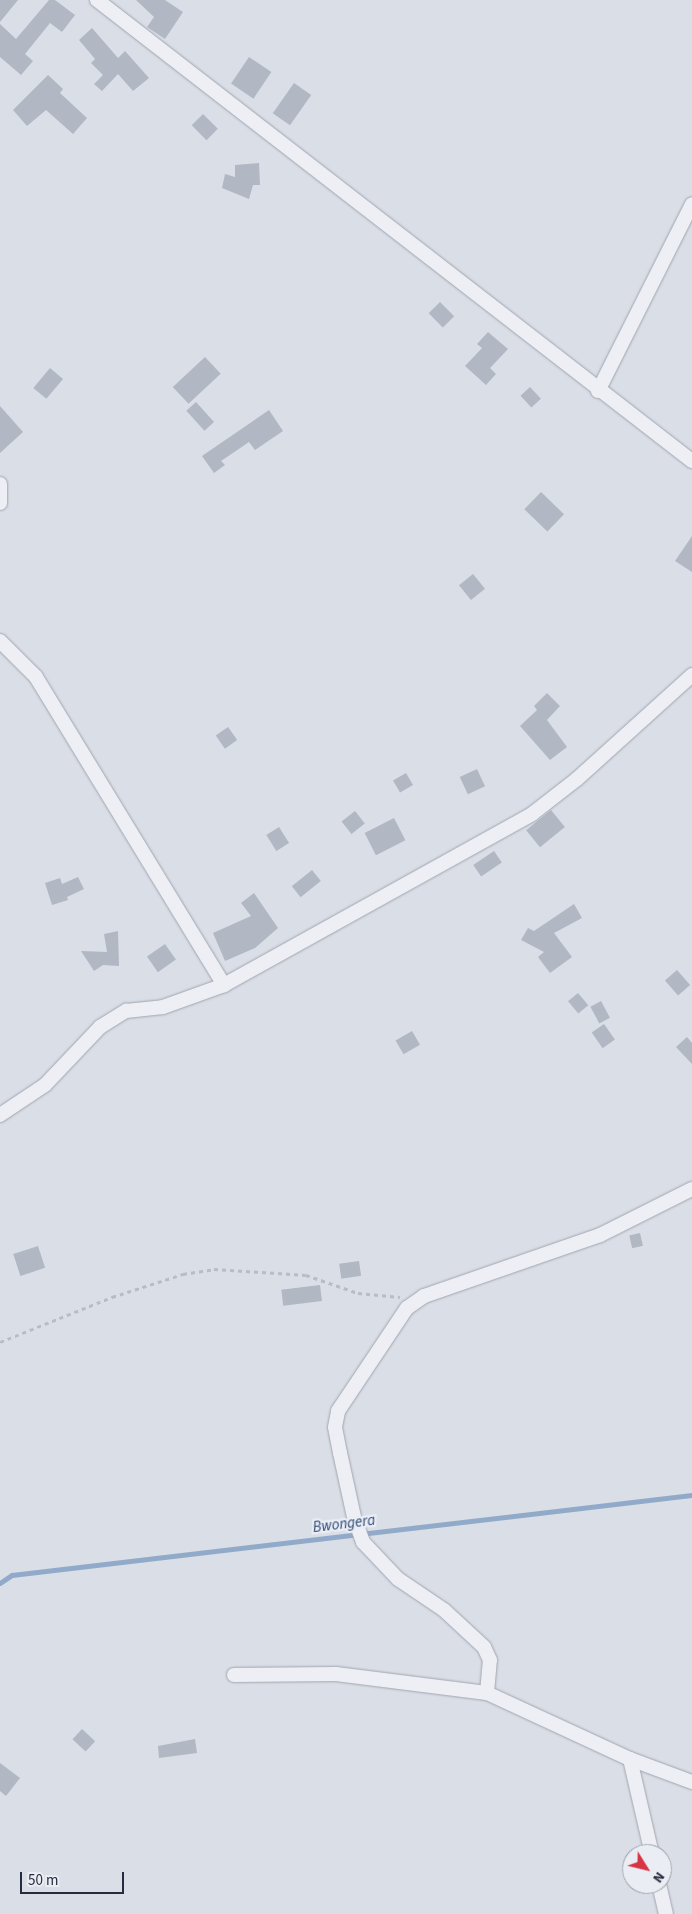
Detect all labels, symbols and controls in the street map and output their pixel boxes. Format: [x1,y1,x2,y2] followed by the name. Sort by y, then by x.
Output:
[312,1511,376,1537] water label: Bwongera
[622,1844,672,1894] north arrow
[22,1862,126,1894] scale bar
[647,1868,669,1887] text: N
[28,1870,58,1891] text: 50 m

